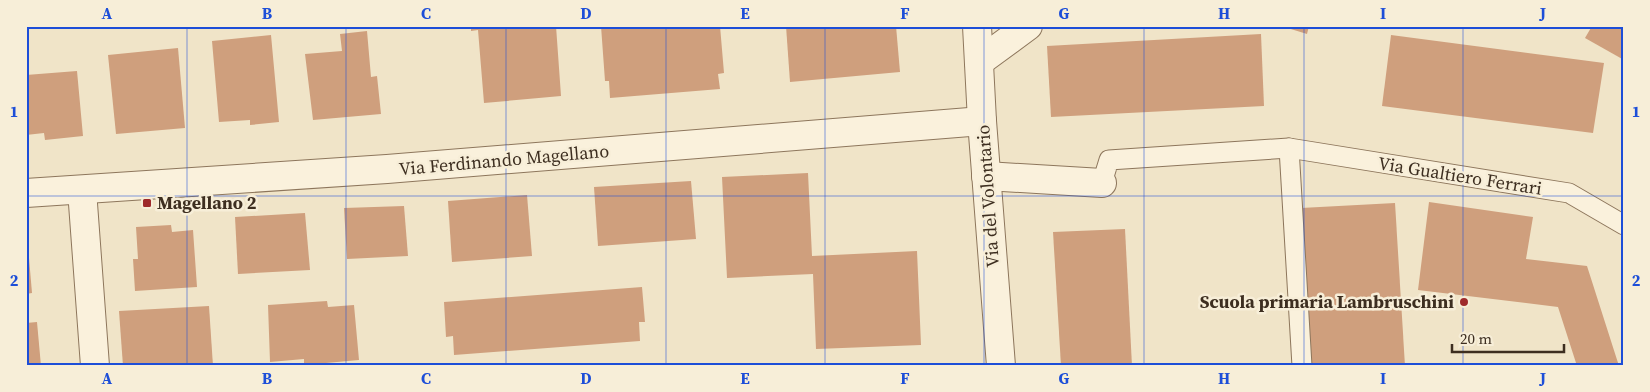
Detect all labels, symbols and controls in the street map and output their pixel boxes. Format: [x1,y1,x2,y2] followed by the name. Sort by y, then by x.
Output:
[102,2,113,24] text: A
[262,2,273,24] text: B
[421,2,431,24] text: C
[580,2,592,24] text: D
[740,2,750,24] text: E
[900,2,910,24] text: F
[1059,2,1070,24] text: G
[1218,2,1230,24] text: H
[1380,2,1386,24] text: I
[1539,2,1546,24] text: J
[10,100,18,122] text: 1
[1632,100,1640,122] text: 1
[970,124,1005,268] street label: Via del Volontario
[398,138,610,181] street label: Via Ferdinando Magellano
[1376,150,1544,201] street label: Via Gualtiero Ferrari
[157,190,257,215] place label: Magellano 2
[141,197,153,209] marker: Magellano 2
[10,269,19,291] text: 2
[1632,269,1641,291] text: 2
[1200,289,1454,314] place label: Scuola primaria Lambruschini
[1458,296,1470,308] marker: Scuola primaria Lambruschini
[1452,322,1565,354] scale bar
[1460,328,1492,349] text: 20 m
[102,367,113,389] text: A
[262,367,273,389] text: B
[421,367,431,389] text: C
[580,367,592,389] text: D
[740,367,750,389] text: E
[900,367,910,389] text: F
[1059,367,1070,389] text: G
[1218,367,1230,389] text: H
[1380,367,1386,389] text: I
[1539,367,1546,389] text: J

